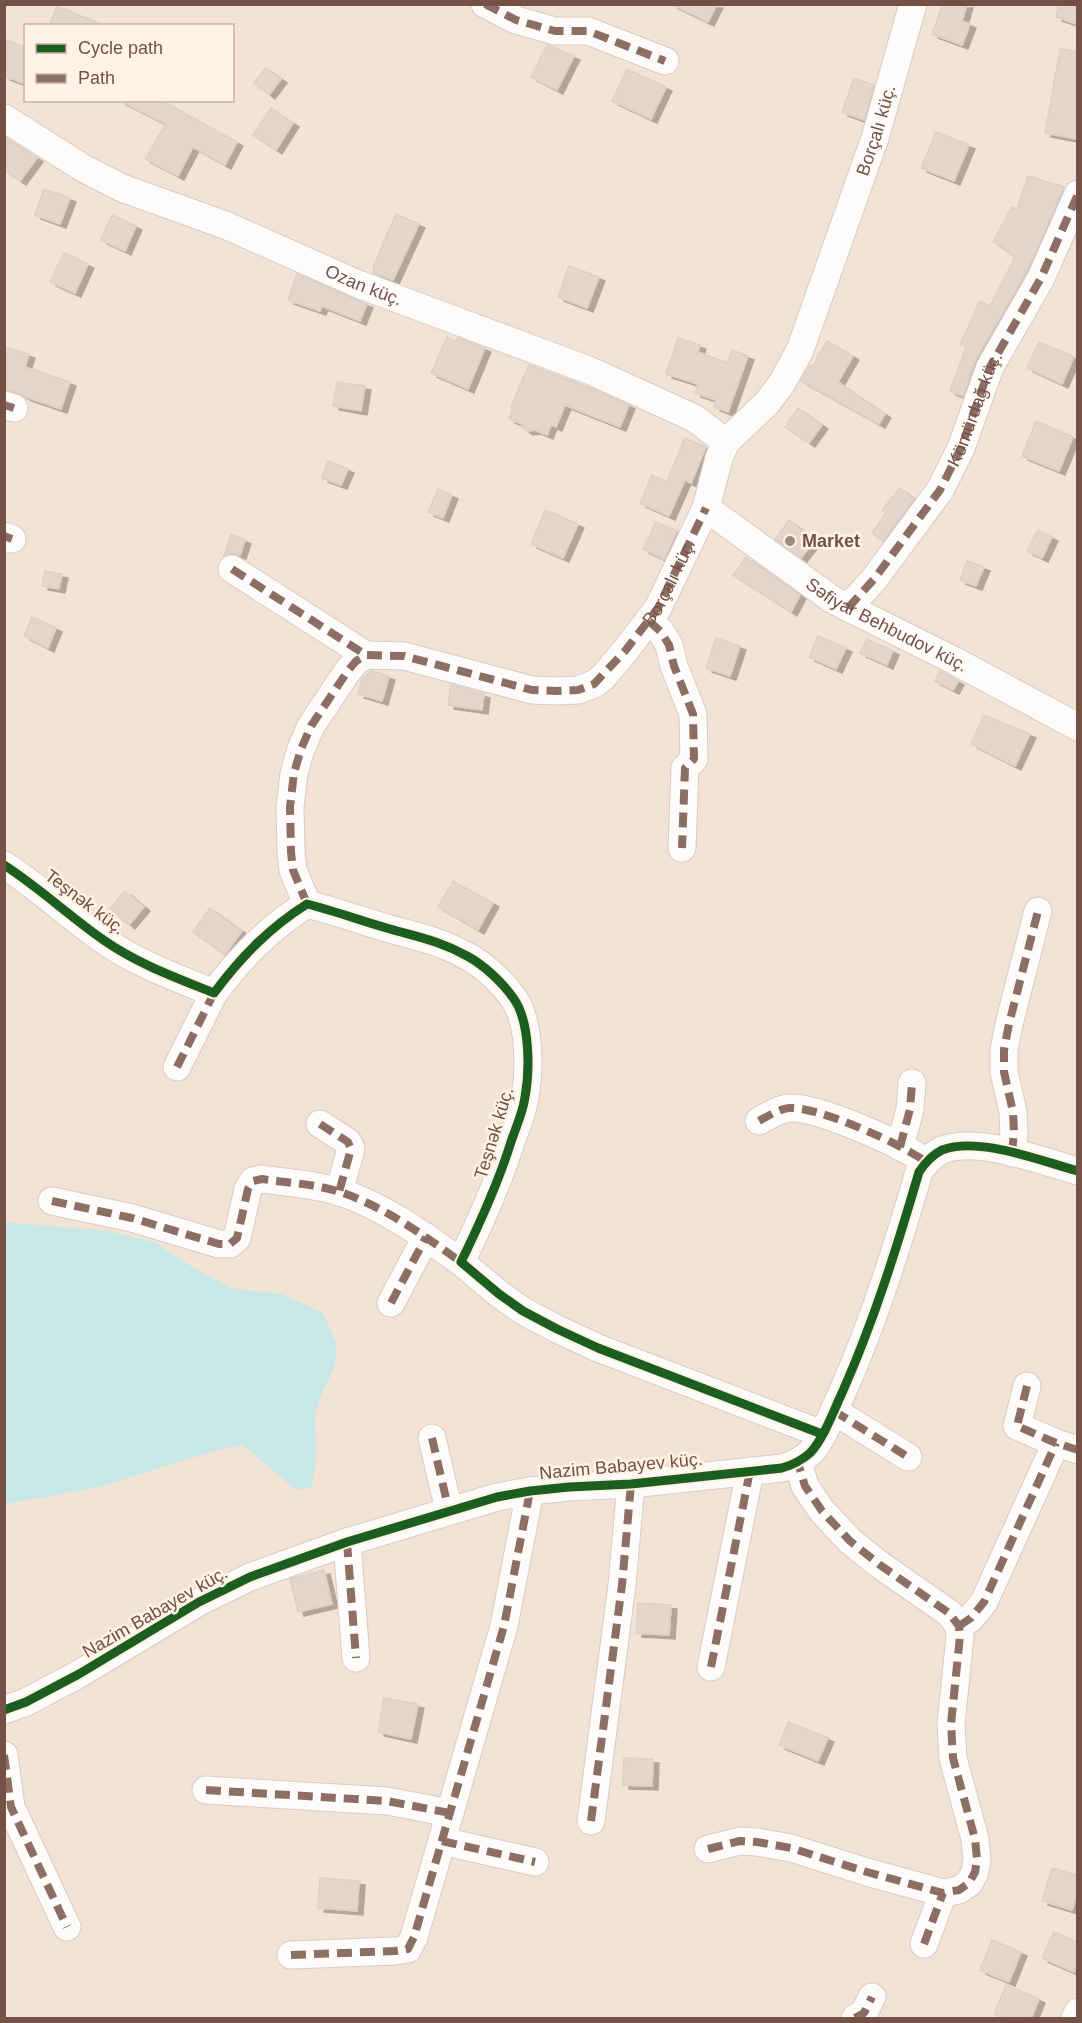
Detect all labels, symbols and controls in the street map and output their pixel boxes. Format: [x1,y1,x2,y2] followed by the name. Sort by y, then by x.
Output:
[24,24,234,102] legend
[78,38,163,58] text: Cycle path
[78,68,115,88] text: Path
[852,83,900,178] street label: Borçalı küç.
[322,261,405,310] street label: Ozan küç.
[943,348,1007,470] street label: Kömürdağ küç.
[802,531,860,551] place label: Market
[783,534,797,548] marker: Market
[638,536,699,629] street label: Borçalı küç.
[802,574,971,676] street label: Səfiyar Behbudov küç.
[41,865,129,939] street label: Teşnək küç.
[471,1085,517,1181] street label: Teşnək küç.
[538,1449,704,1483] street label: Nazim Babayev küç.
[79,1562,231,1662] street label: Nazim Babayev küç.

